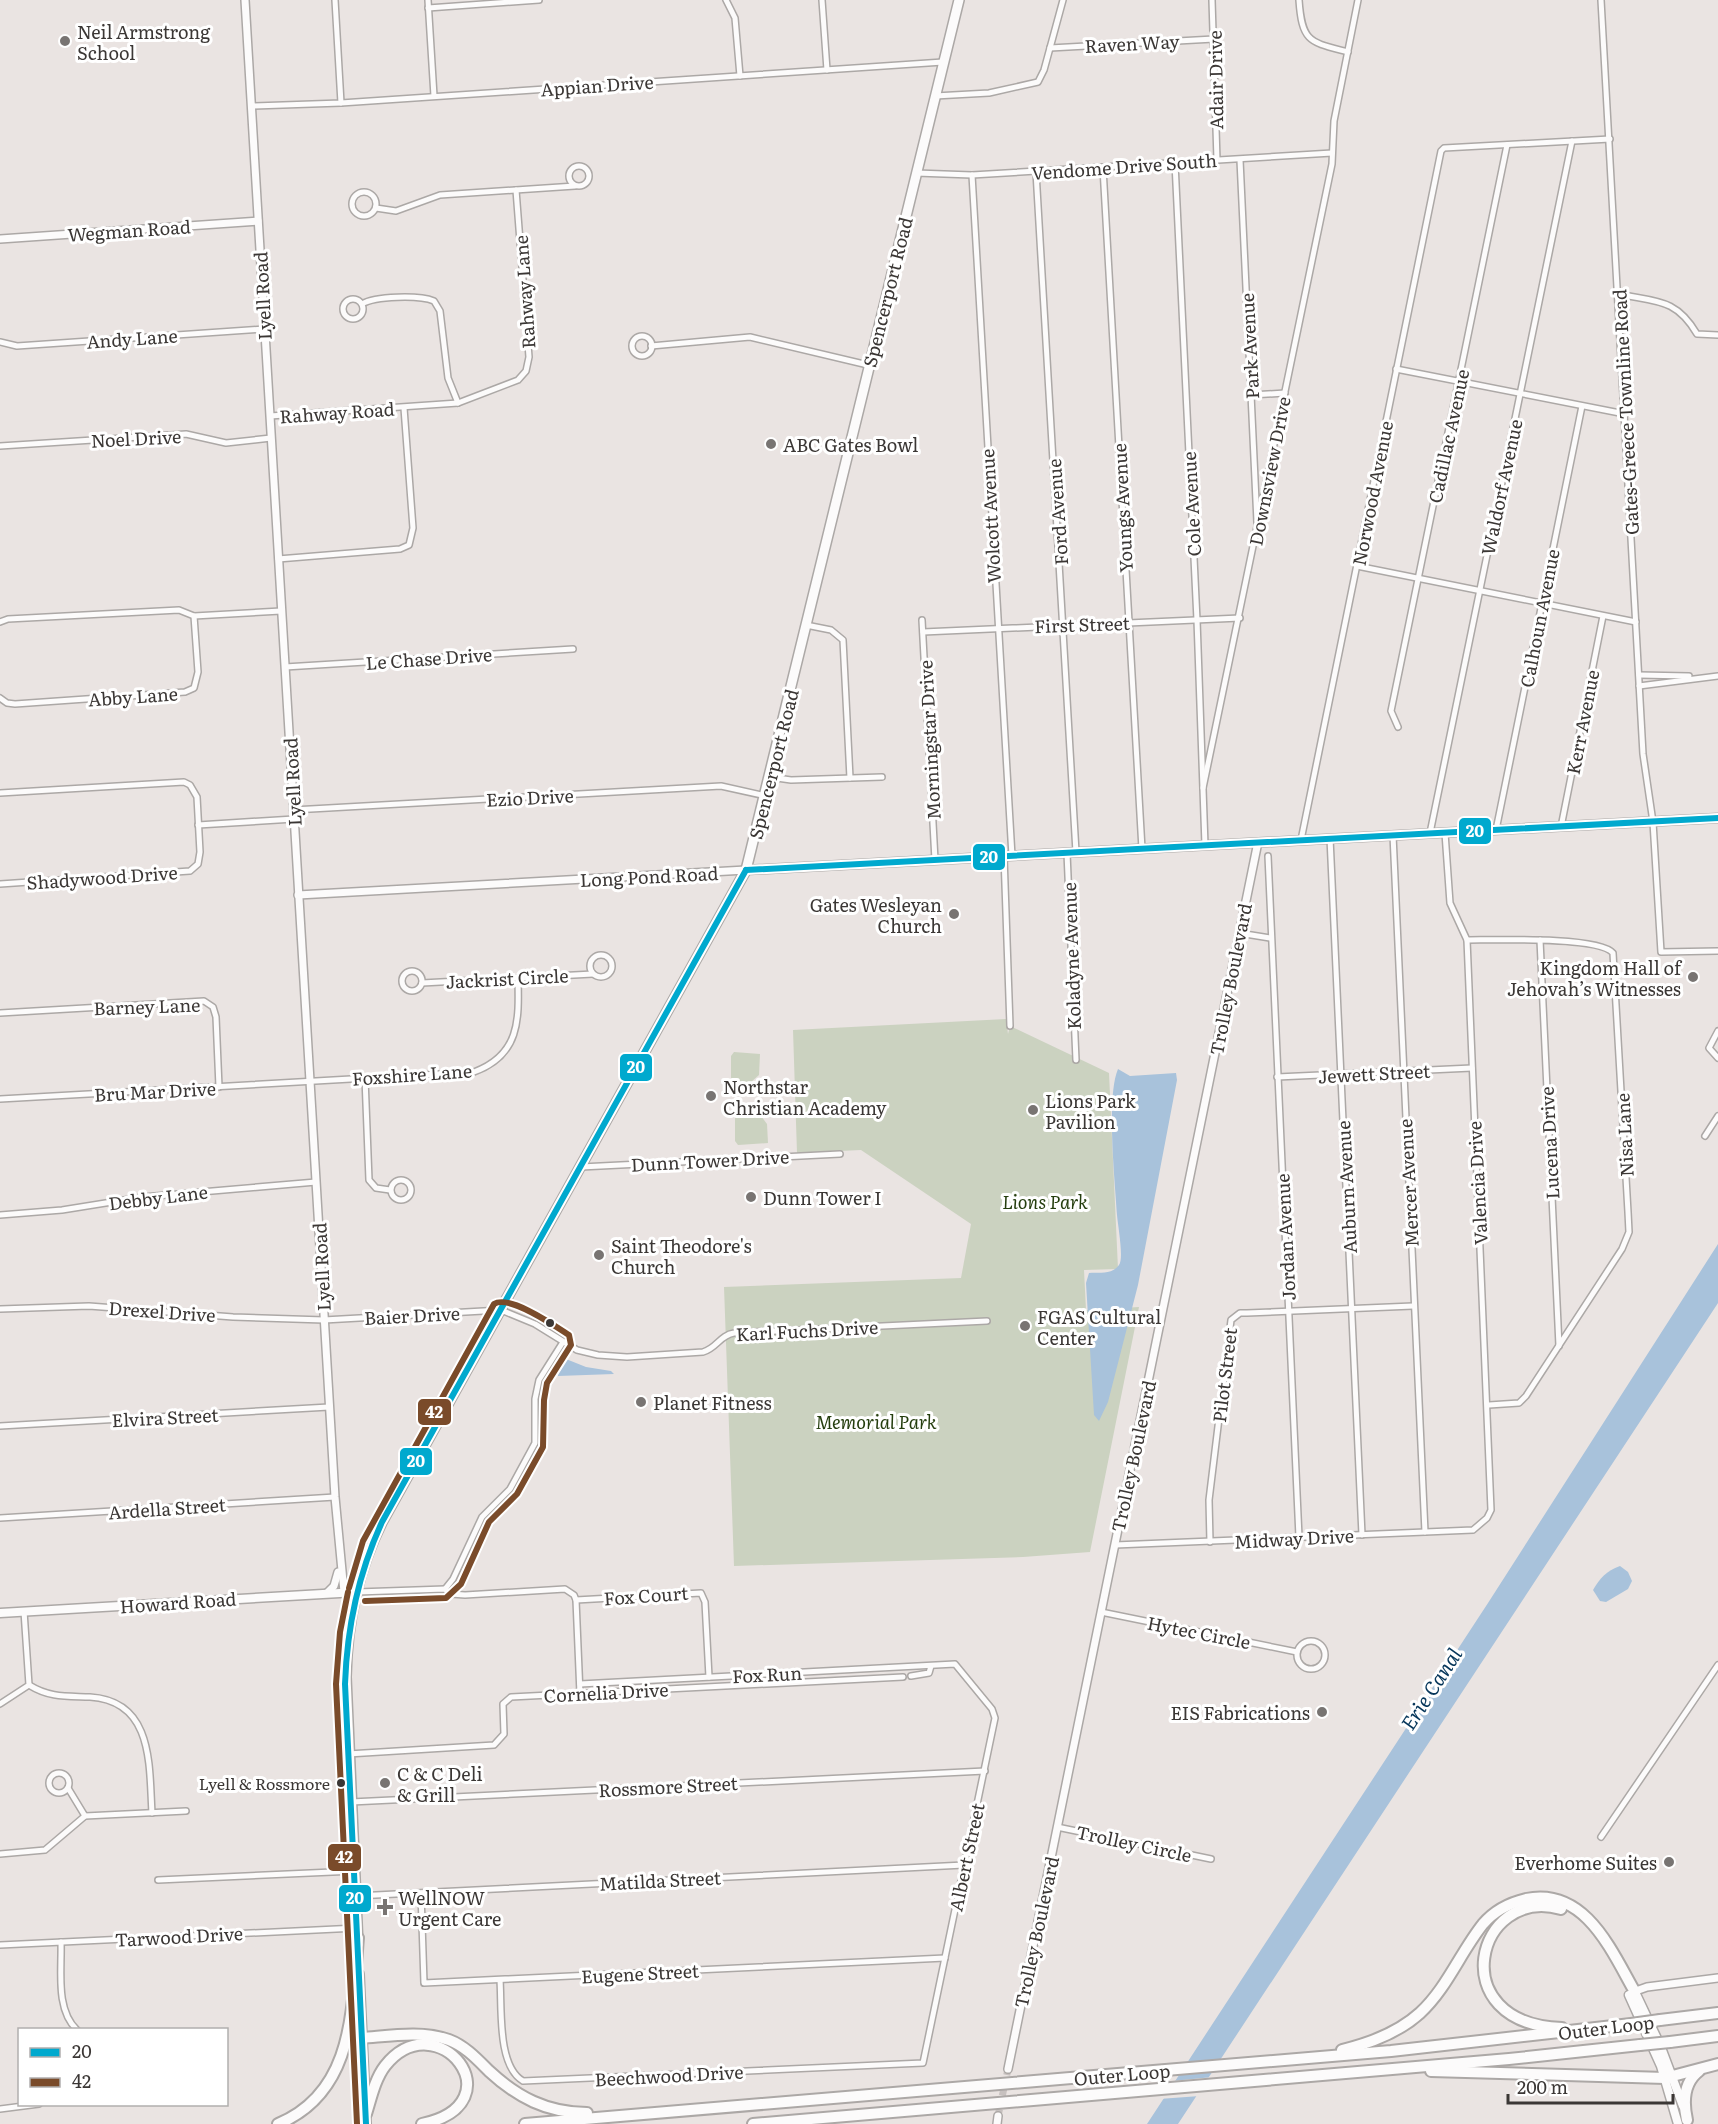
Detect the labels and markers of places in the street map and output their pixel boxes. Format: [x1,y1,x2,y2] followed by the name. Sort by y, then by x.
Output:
[77,18,211,66] place label: Neil Armstrong School
[58,34,72,48] marker: Neil Armstrong School
[783,431,918,458] place label: ABC Gates Bowl
[764,437,778,451] marker: ABC Gates Bowl
[810,891,942,939] place label: Gates Wesleyan Church
[947,907,961,921] marker: Gates Wesleyan Church
[1507,954,1683,1002] place label: Kingdom Hall of Jehovah’s Witnesses
[1686,970,1700,984] marker: Kingdom Hall of Jehovah’s Witnesses
[723,1073,887,1121] place label: Northstar Christian Academy
[1045,1087,1137,1135] place label: Lions Park Pavilion
[704,1089,718,1103] marker: Northstar Christian Academy
[1026,1103,1040,1117] marker: Lions Park Pavilion
[763,1184,882,1211] place label: Dunn Tower I
[744,1190,758,1204] marker: Dunn Tower I
[611,1232,752,1280] place label: Saint Theodore's Church
[592,1248,606,1262] marker: Saint Theodore's Church
[1037,1303,1161,1351] place label: FGAS Cultural Center
[544,1317,556,1329] unlabelled marker
[1018,1319,1032,1333] marker: FGAS Cultural Center
[653,1389,772,1416] place label: Planet Fitness
[634,1395,648,1409] marker: Planet Fitness
[1170,1699,1310,1726] place label: EIS Fabrications
[1315,1705,1329,1719] marker: EIS Fabrications
[397,1760,482,1808] place label: C & C Deli & Grill
[199,1771,330,1795] place label: Lyell & Rossmore
[378,1776,392,1790] marker: C & C Deli & Grill
[335,1777,347,1789] marker: Lyell & Rossmore
[1514,1849,1657,1876] place label: Everhome Suites
[1662,1855,1676,1869] marker: Everhome Suites
[398,1884,501,1932] place label: WellNOW Urgent Care
[376,1898,394,1916] marker: WellNOW Urgent Care

